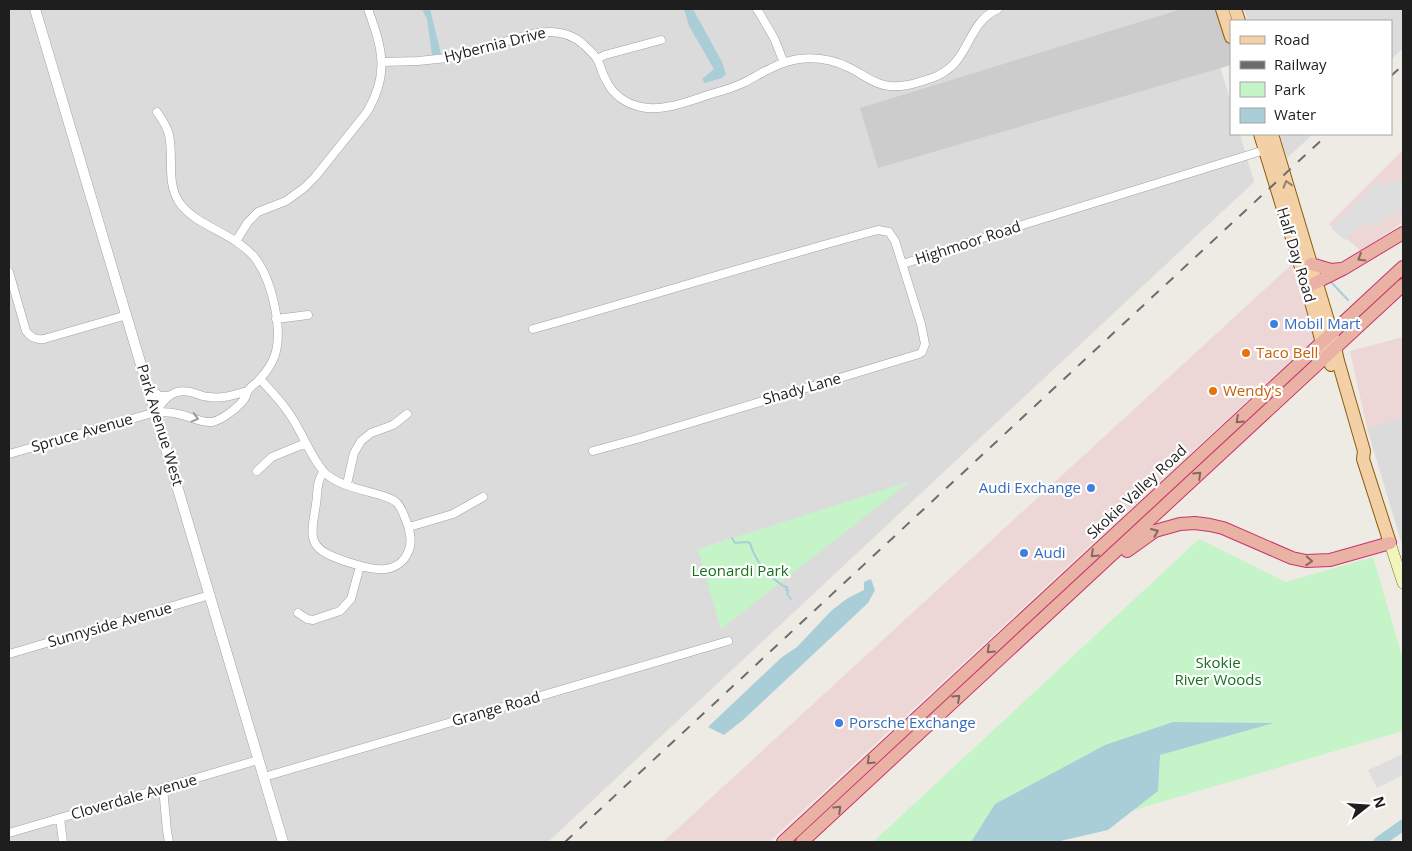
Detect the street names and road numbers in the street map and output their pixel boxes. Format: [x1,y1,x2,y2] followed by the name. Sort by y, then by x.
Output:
[442,22,548,66] street label: Hybernia Drive
[1273,205,1321,305] street label: Half Day Road
[912,216,1023,269] street label: Highmoor Road
[133,361,189,488] street label: Park Avenue West
[760,367,843,409] street label: Shady Lane
[29,408,135,456] street label: Spruce Avenue
[1082,440,1191,543] street label: Skokie Valley Road
[45,597,174,651] street label: Sunnyside Avenue
[449,686,542,730] street label: Grange Road
[68,768,199,824] street label: Cloverdale Avenue

